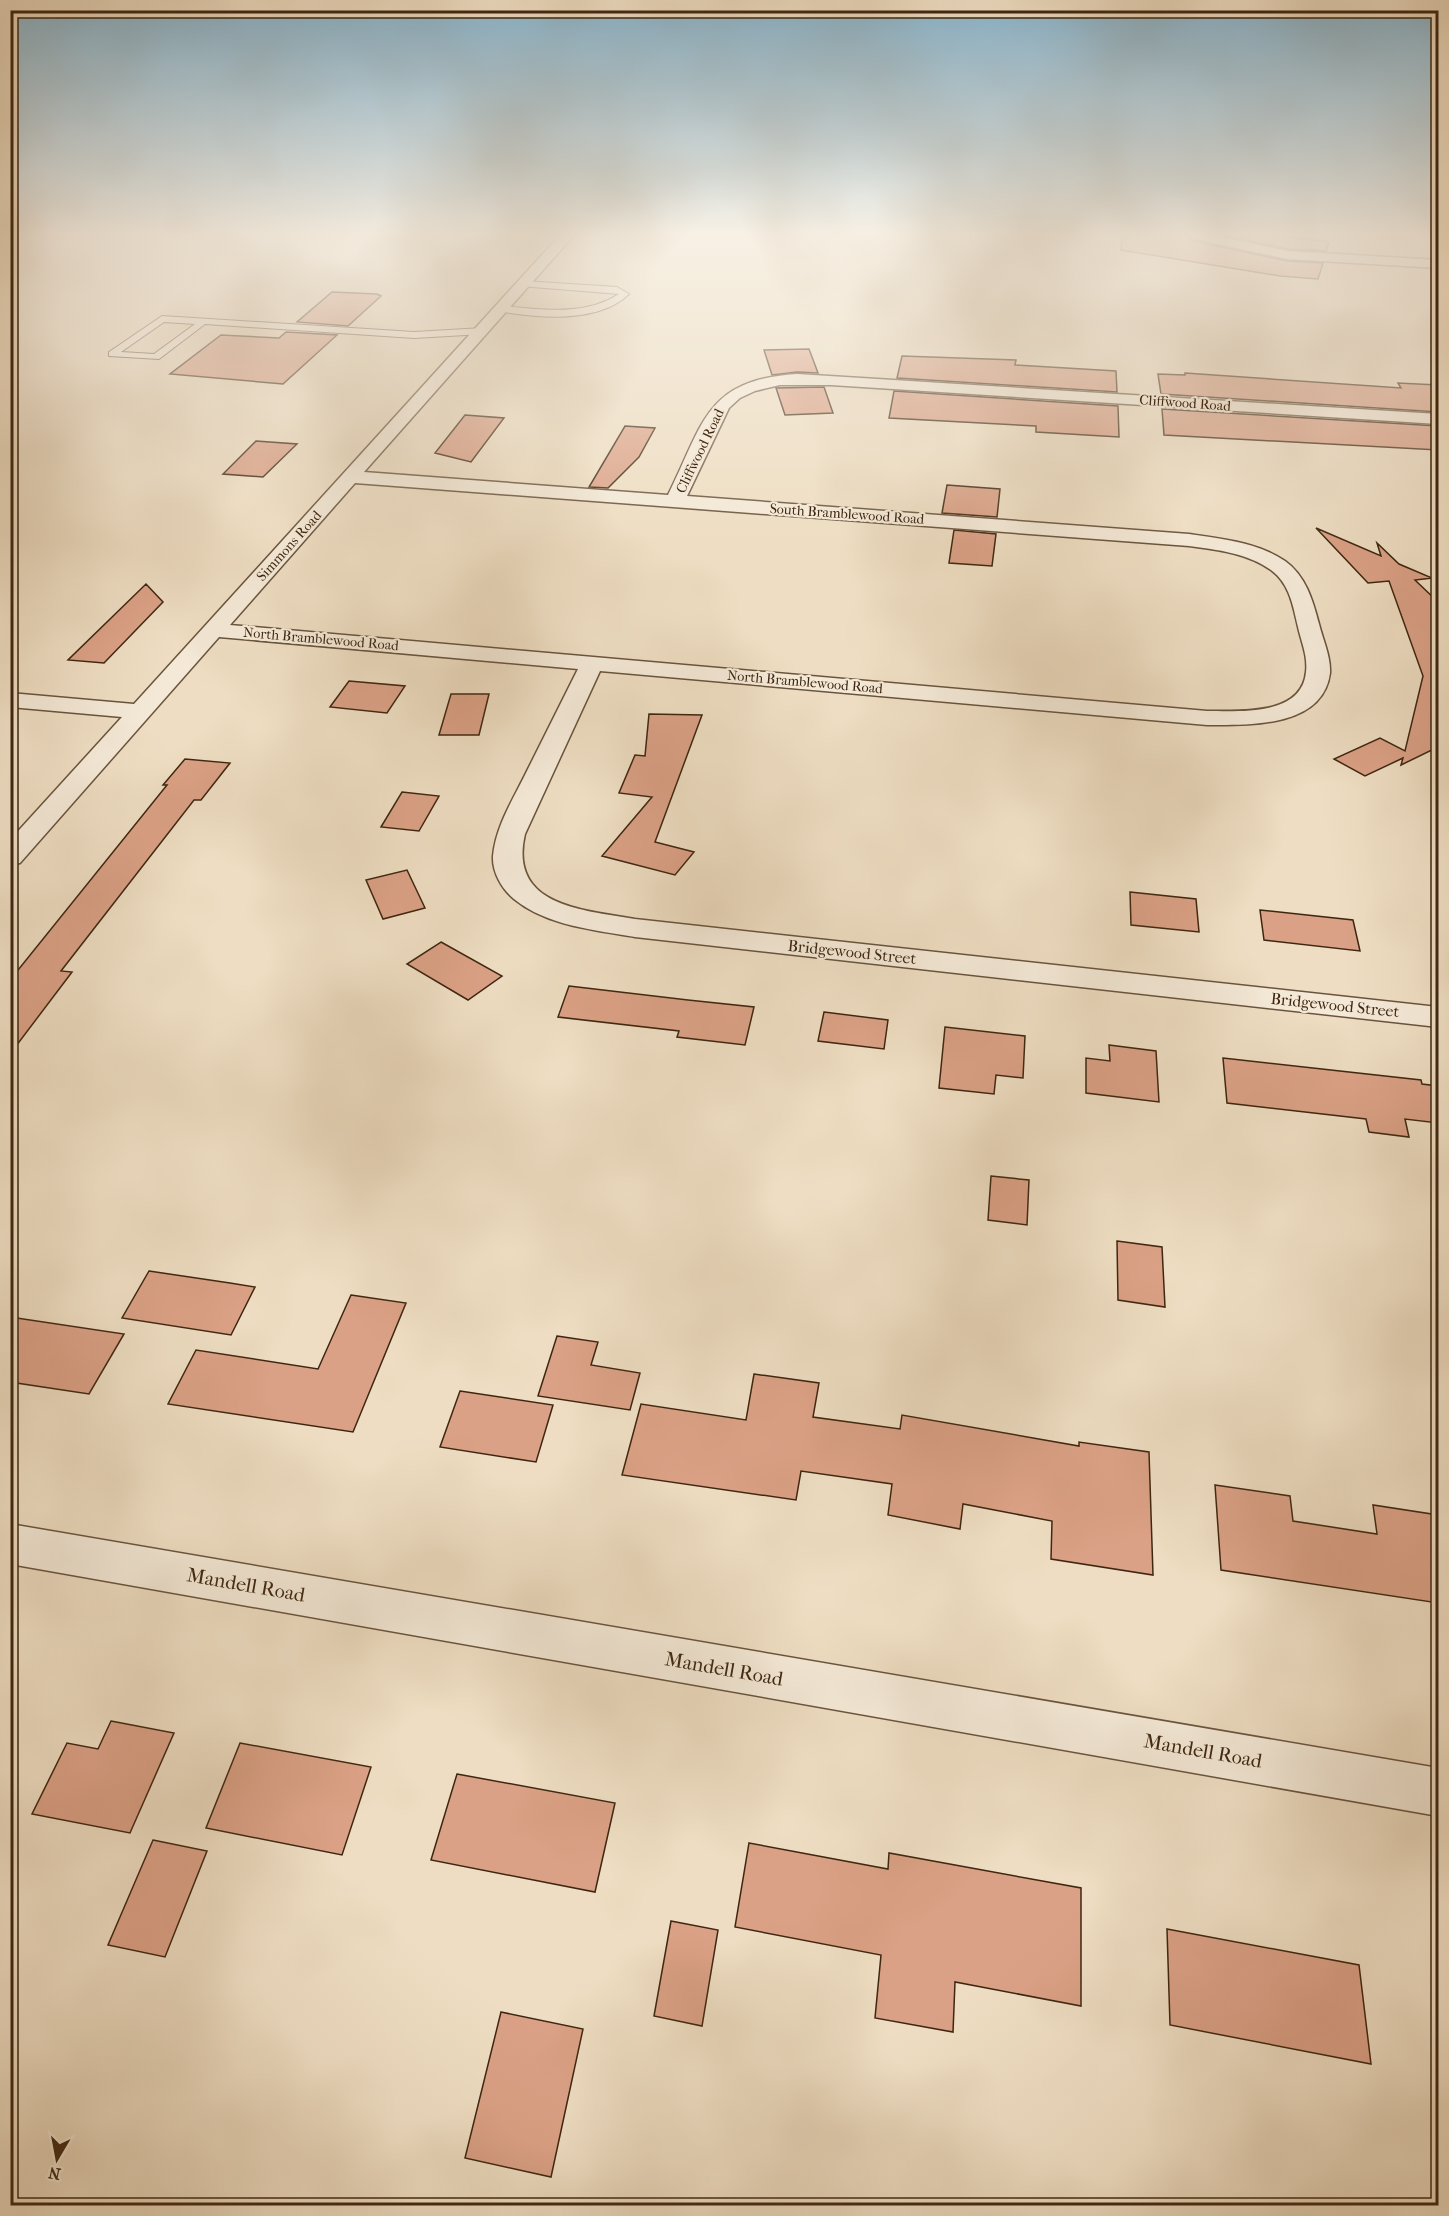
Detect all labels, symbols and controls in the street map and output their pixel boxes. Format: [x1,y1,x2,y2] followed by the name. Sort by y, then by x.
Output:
[1139,391,1232,415] street label: Cliffwood Road
[672,406,728,496] street label: Cliffwood Road
[769,500,925,528] street label: South Bramblewood Road
[253,507,325,585] street label: Simmons Road
[242,624,400,654] street label: North Bramblewood Road
[726,667,884,697] street label: North Bramblewood Road
[787,936,917,968] street label: Bridgewood Street
[1270,989,1400,1021] street label: Bridgewood Street
[185,1563,308,1607] street label: Mandell Road
[663,1647,786,1691] street label: Mandell Road
[1142,1729,1265,1773] street label: Mandell Road
[27,2129,87,2189] north arrow
[46,2163,62,2184] text: N

